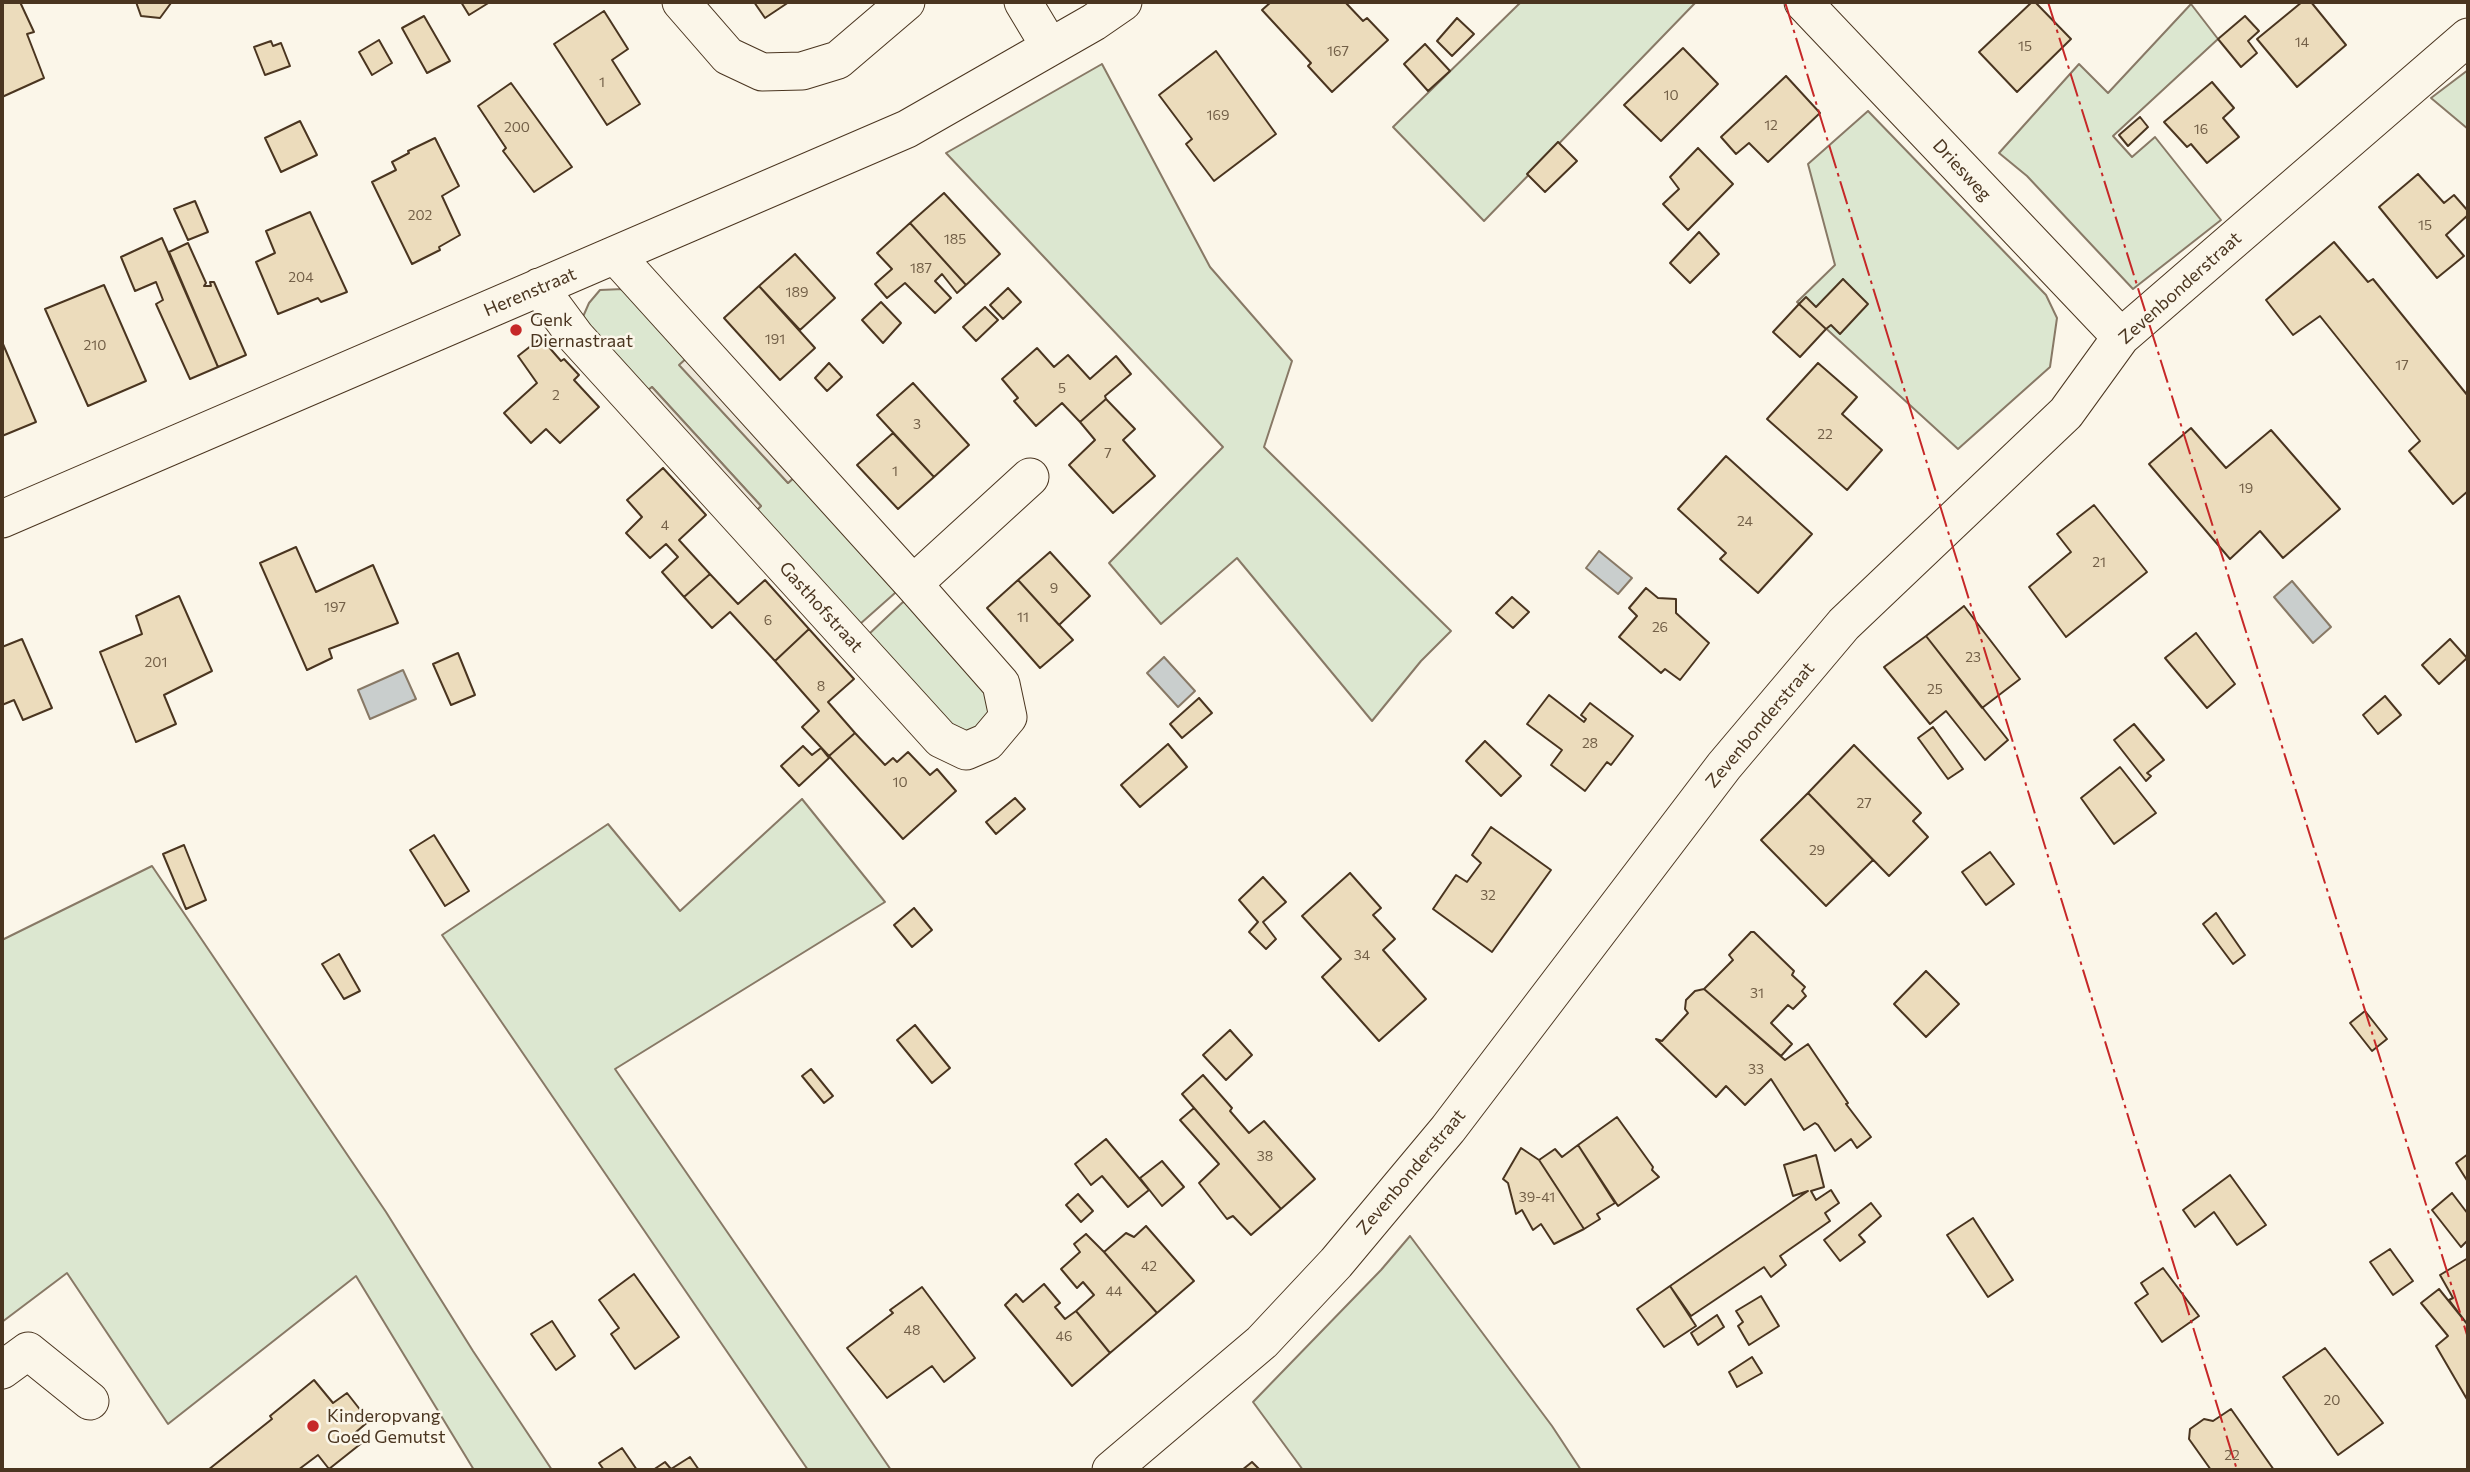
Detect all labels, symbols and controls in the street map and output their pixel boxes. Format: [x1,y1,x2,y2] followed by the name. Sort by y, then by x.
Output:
[2295,34,2309,50] house number: 14
[2018,38,2032,54] house number: 15
[1327,43,1349,59] house number: 167
[599,74,605,90] house number: 1
[1663,87,1679,103] house number: 10
[1207,107,1229,123] house number: 169
[1764,117,1778,133] house number: 12
[504,119,530,135] house number: 200
[2194,121,2208,137] house number: 16
[1928,135,1996,205] street label: Driesweg
[408,207,432,223] house number: 202
[2418,217,2432,233] house number: 15
[2114,227,2246,349] street label: Zevenbonderstraat
[944,231,966,247] house number: 185
[910,260,932,276] house number: 187
[480,263,580,321] street label: Herenstraat
[288,269,314,285] house number: 204
[786,284,808,300] house number: 189
[530,309,633,352] place label: Genk Diernastraat
[508,322,524,338] marker: Genk Diernastraat
[765,331,785,347] house number: 191
[84,337,106,353] house number: 210
[2395,357,2409,373] house number: 17
[1058,380,1066,396] house number: 5
[552,387,560,403] house number: 2
[913,416,921,432] house number: 3
[1817,426,1833,442] house number: 22
[1104,445,1112,461] house number: 7
[892,463,898,479] house number: 1
[2239,480,2253,496] house number: 19
[1737,513,1753,529] house number: 24
[661,517,669,533] house number: 4
[2092,554,2106,570] house number: 21
[775,557,867,657] street label: Gasthofstraat
[1050,580,1058,596] house number: 9
[324,599,346,615] house number: 197
[1017,609,1029,625] house number: 11
[764,612,772,628] house number: 6
[1652,619,1668,635] house number: 26
[1965,649,1981,665] house number: 23
[145,654,167,670] house number: 201
[1701,658,1819,792] street label: Zevenbonderstraat
[817,678,825,694] house number: 8
[1927,681,1943,697] house number: 25
[1582,735,1598,751] house number: 28
[892,774,908,790] house number: 10
[1856,795,1872,811] house number: 27
[1809,842,1825,858] house number: 29
[1480,887,1496,903] house number: 32
[1354,947,1370,963] house number: 34
[1750,985,1764,1001] house number: 31
[1748,1061,1764,1077] house number: 33
[1352,1105,1470,1239] street label: Zevenbonderstraat
[1257,1148,1273,1164] house number: 38
[1519,1189,1555,1205] house number: 39-41
[1141,1258,1157,1274] house number: 42
[1106,1283,1122,1299] house number: 44
[904,1322,920,1338] house number: 48
[1056,1328,1072,1344] house number: 46
[2324,1392,2340,1408] house number: 20
[327,1405,446,1448] place label: Kinderopvang Goed Gemutst
[305,1418,321,1434] marker: Kinderopvang Goed Gemutst
[2224,1447,2240,1463] house number: 22

